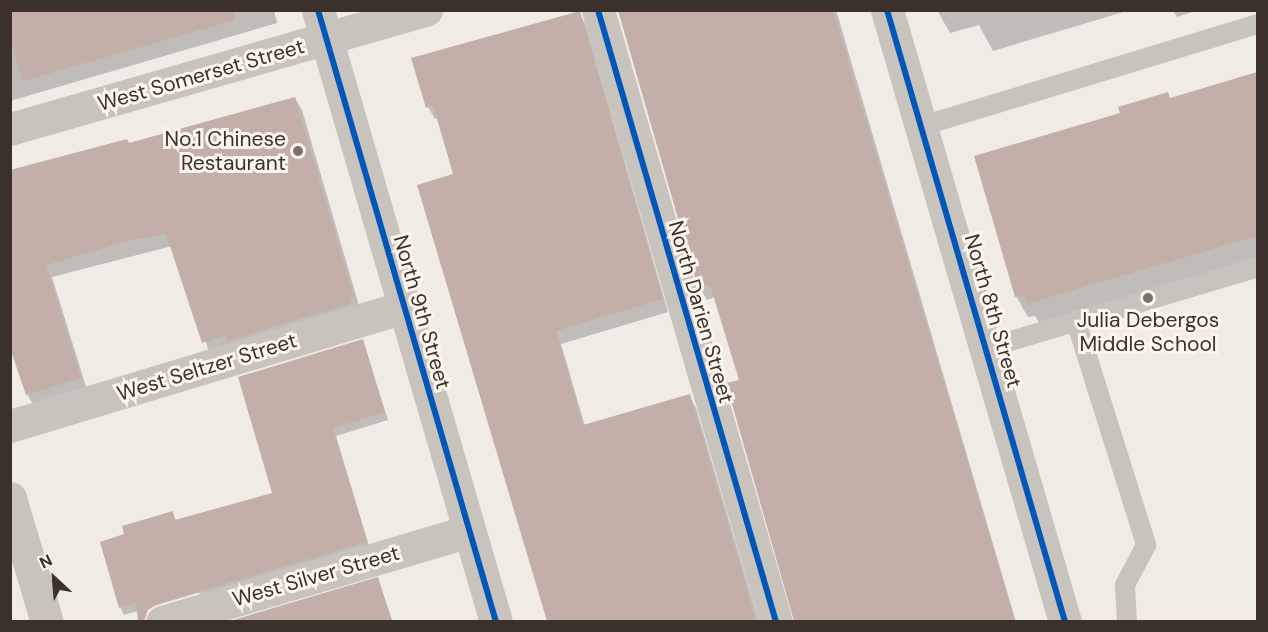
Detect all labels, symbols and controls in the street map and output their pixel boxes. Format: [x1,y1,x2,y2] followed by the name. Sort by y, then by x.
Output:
[95,33,307,117] street label: West Somerset Street
[165,126,286,176] place label: No.1 Chinese Restaurant
[291,144,305,158] marker: No.1 Chinese Restaurant
[663,218,739,406] street label: North Darien Street
[959,231,1027,391] street label: North 8th Street
[388,232,456,392] street label: North 9th Street
[1141,291,1155,305] marker: Julia Debergos Middle School
[1077,307,1219,357] place label: Julia Debergos Middle School
[114,328,300,406] street label: West Seltzer Street
[230,540,402,612] street label: West Silver Street
[24,548,84,608] north arrow
[36,549,56,573] text: N

